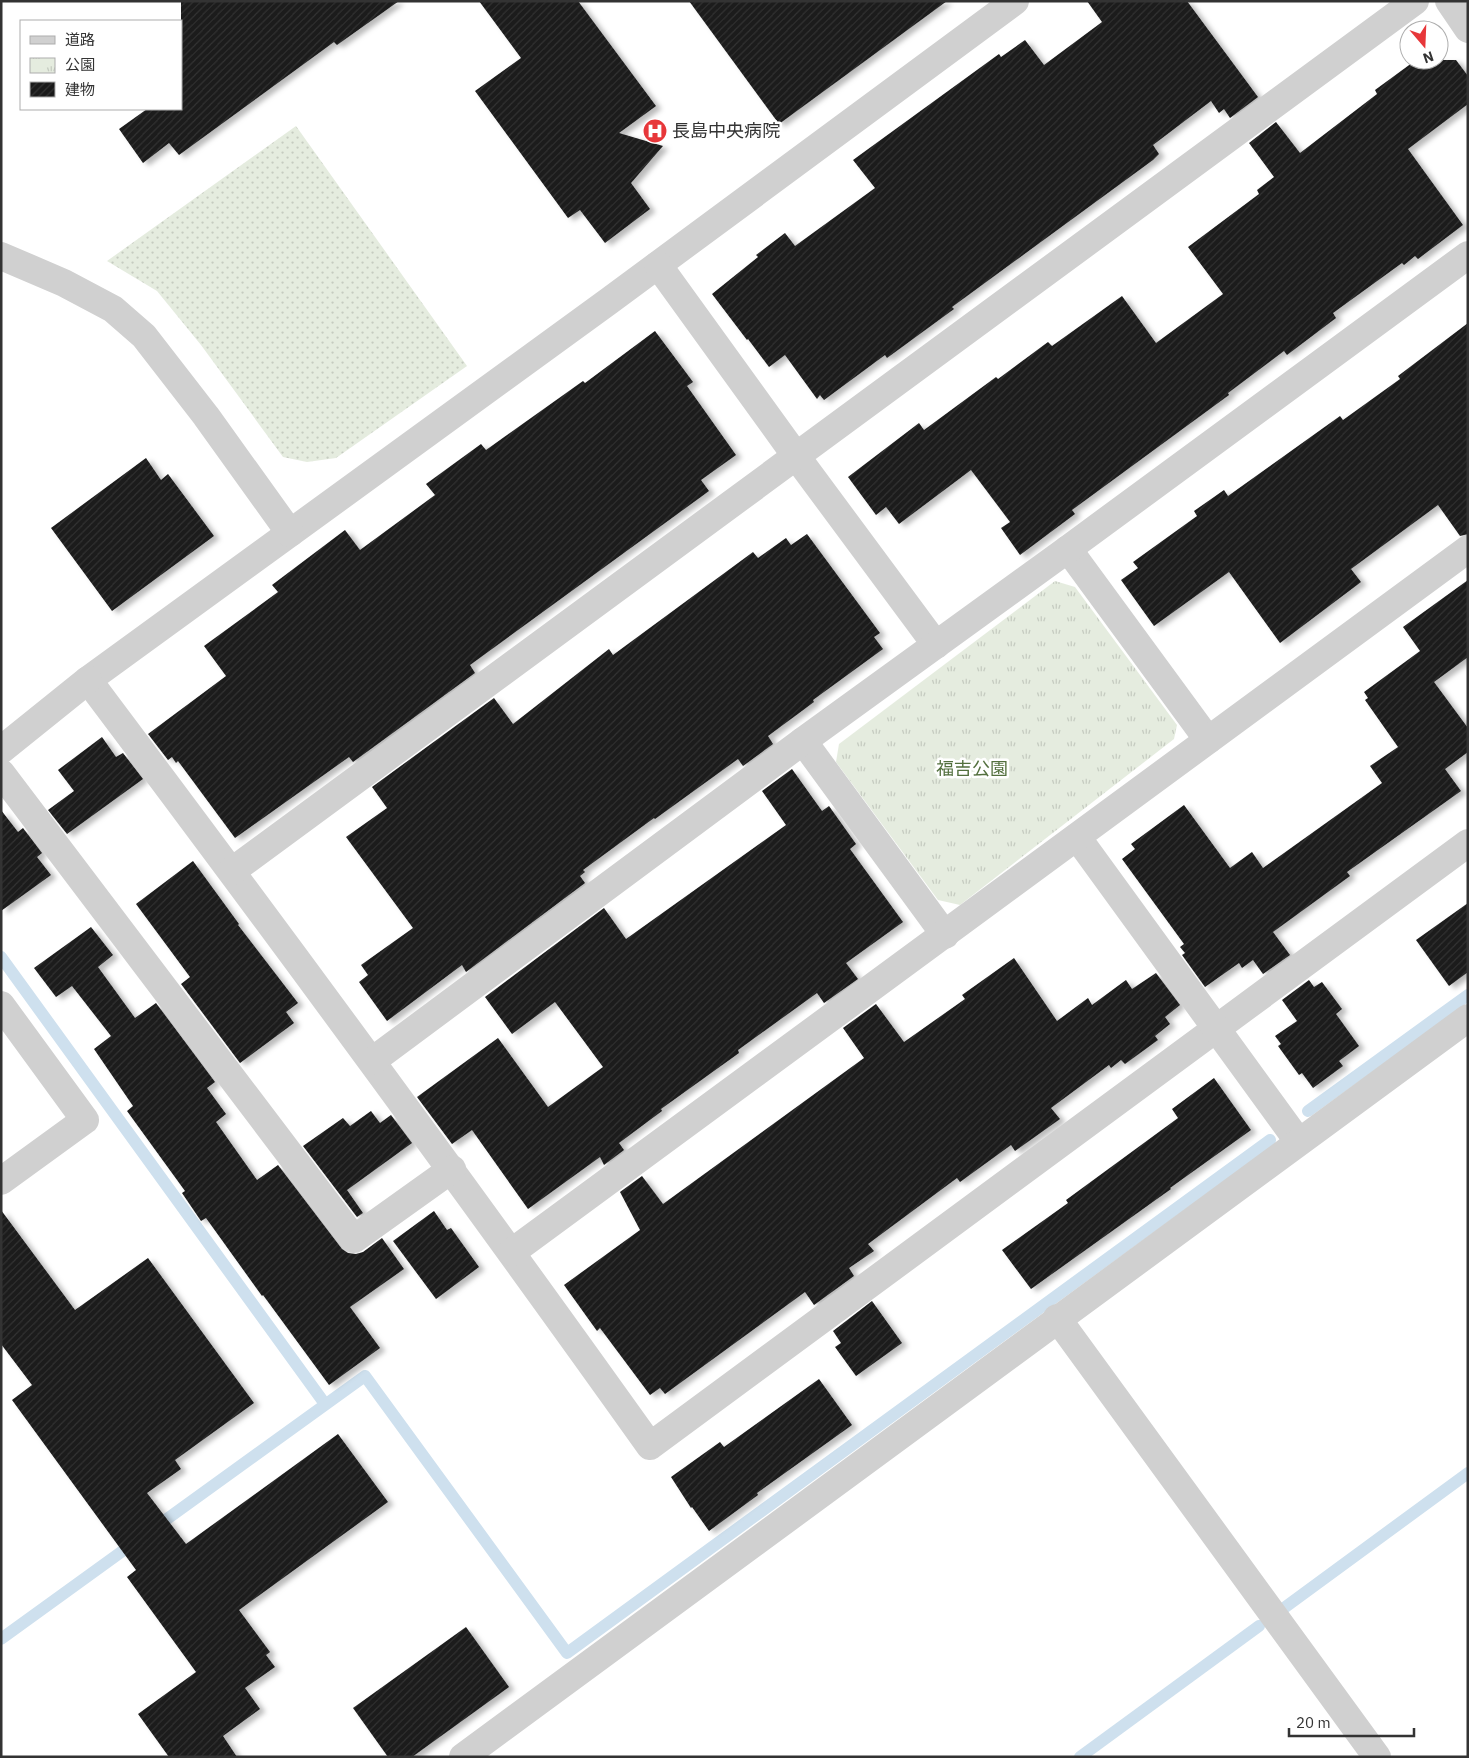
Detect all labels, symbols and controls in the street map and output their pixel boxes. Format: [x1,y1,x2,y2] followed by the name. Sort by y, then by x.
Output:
[20,20,182,110] legend
[1399,20,1449,70] north arrow
[65,30,95,49] text: 道路
[1421,47,1436,67] text: N
[65,55,95,74] text: 公園
[65,80,95,99] text: 建物
[642,118,668,144] hospital icon: 長島中央病院
[672,119,780,142] place label: 長島中央病院
[936,757,1008,780] park label: 福吉公園
[1289,1706,1414,1738] scale bar
[1296,1713,1331,1732] text: 20 m

